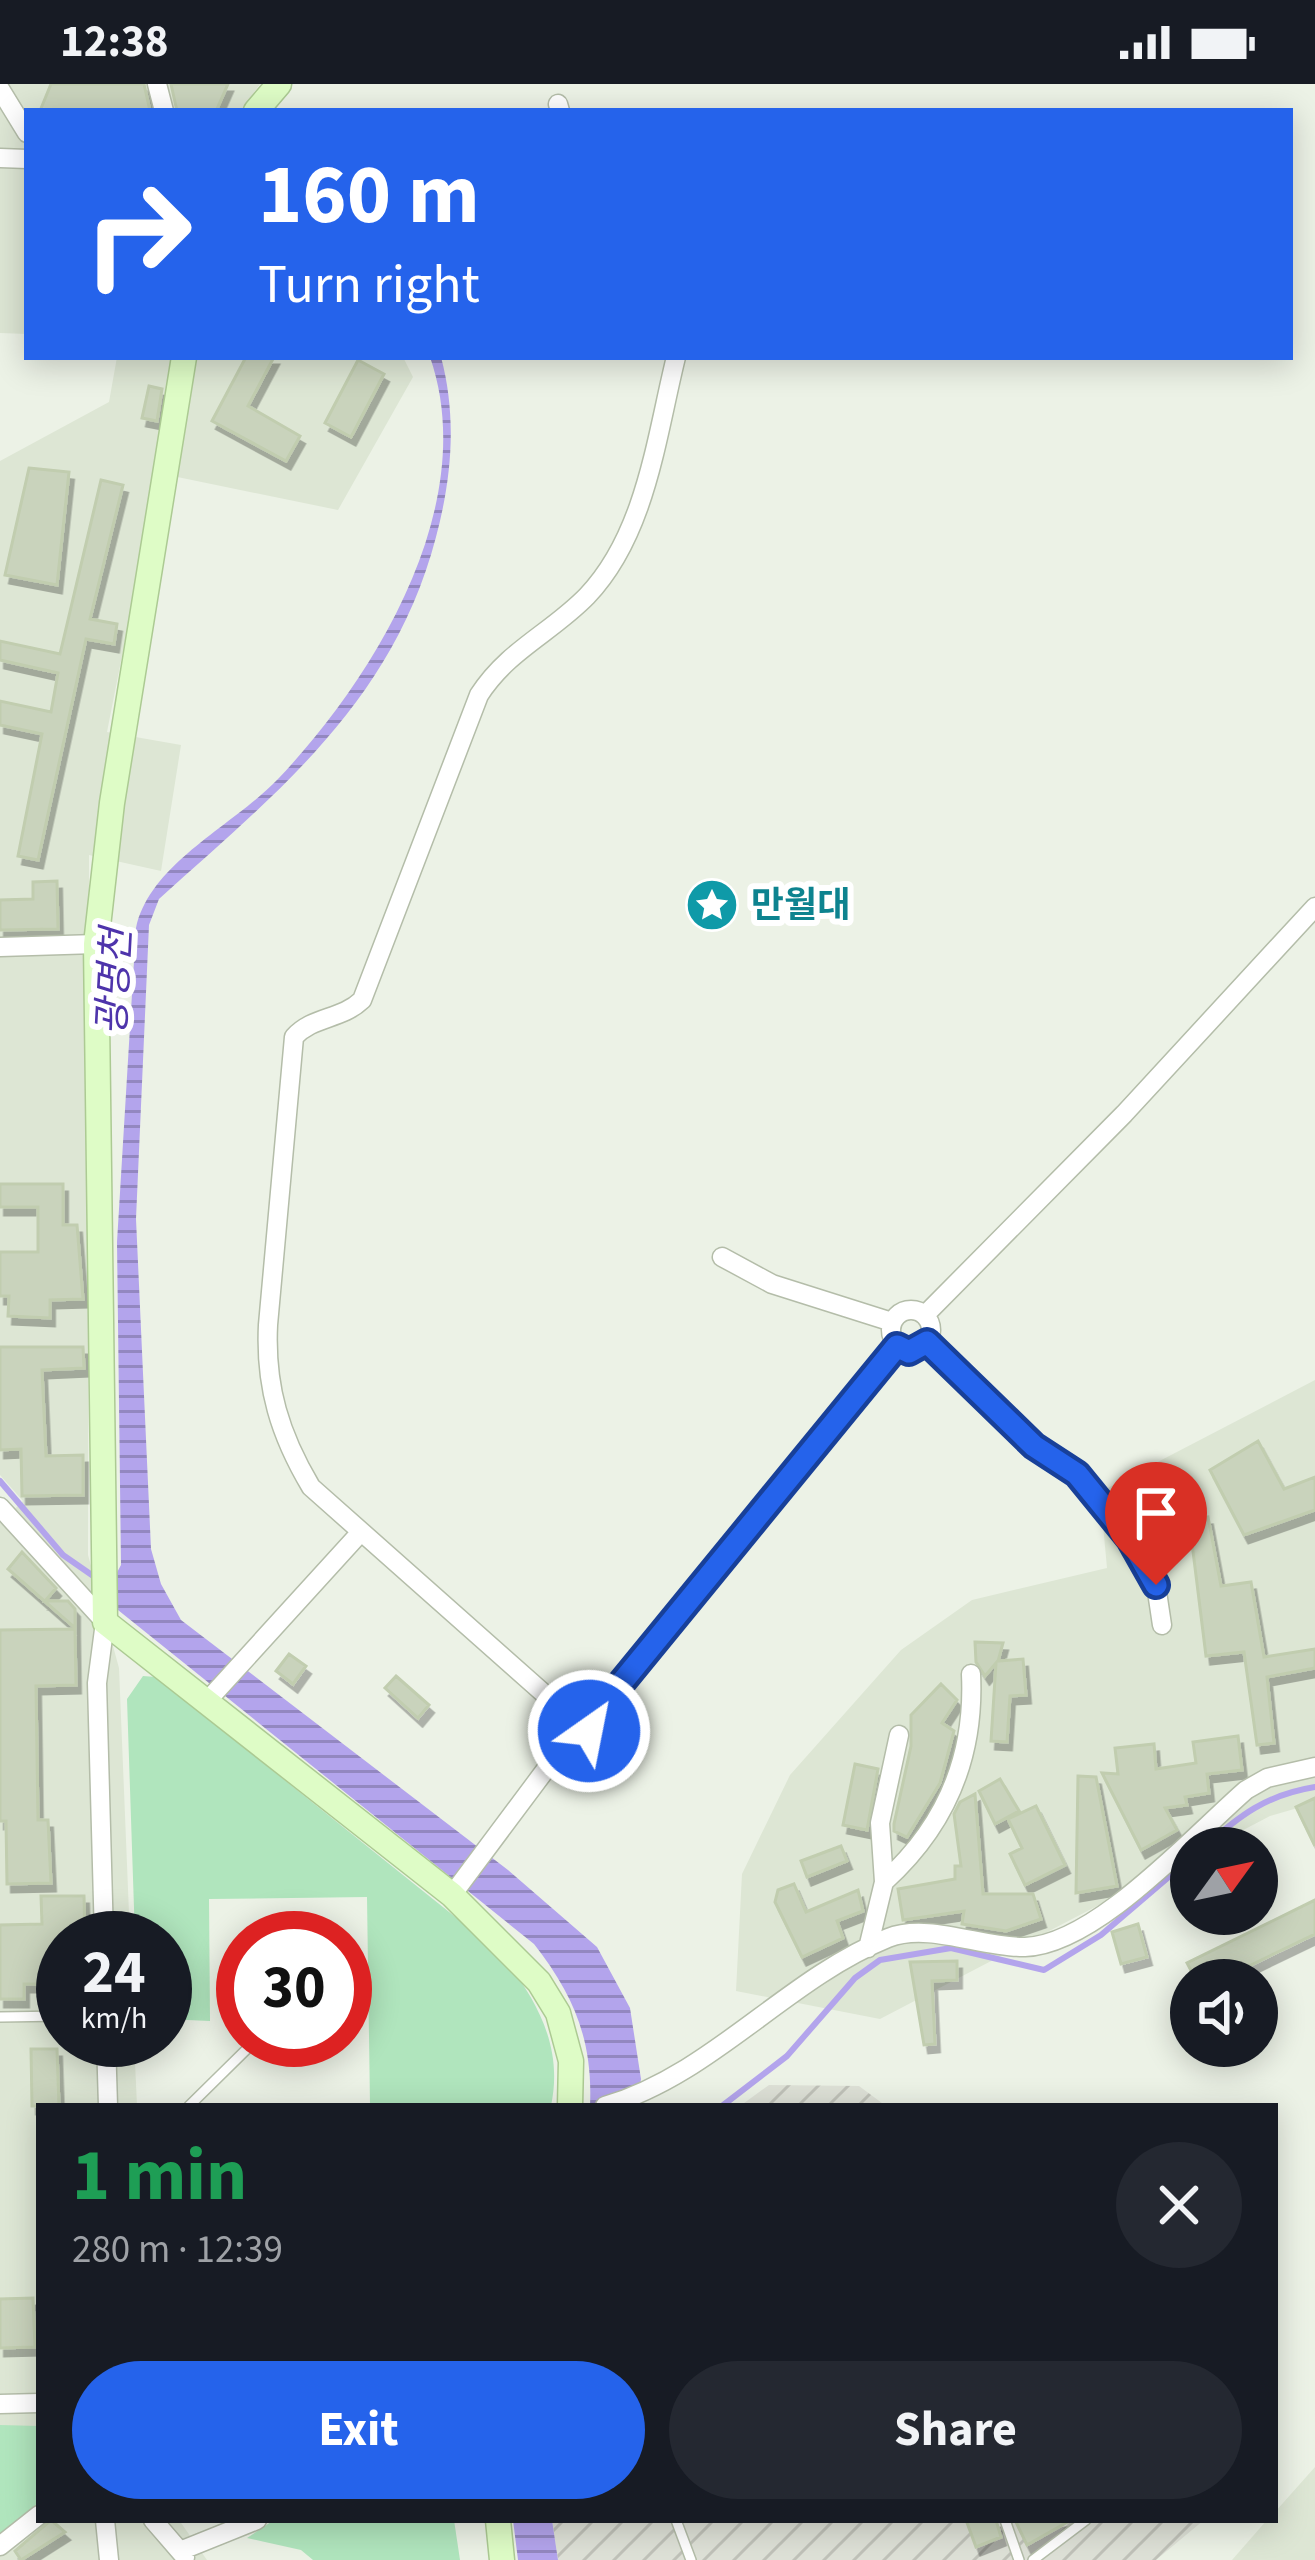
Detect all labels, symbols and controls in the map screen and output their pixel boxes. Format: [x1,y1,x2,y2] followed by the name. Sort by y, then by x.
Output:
[60,10,169,74] text: 12:38
[258,136,480,256] text: 160 m
[60,156,216,312] icon: right
[258,247,480,324] text: Turn right
[684,877,740,933] place icon: 만월대
[751,880,850,931] place label: 만월대
[84,923,146,1037] water label: 광명천
[1105,1462,1207,1585] pin
[1123,1480,1189,1546] icon: arrive
[526,1668,652,1794] position arrow
[1170,1827,1278,1935] north arrow
[1170,1827,1278,2067] map controls
[216,1911,372,2067] speed limit sign: 30
[82,1931,146,2016] text: 24
[1170,1959,1278,2067] button: sound
[81,1997,147,2040] text: km/h
[72,2125,247,2228] text: 1 min
[1116,2142,1242,2268] button: close
[72,2222,283,2278] text: 280 m · 12:39
[72,2361,645,2499] button: Exit
[669,2361,1242,2499] button: Share

